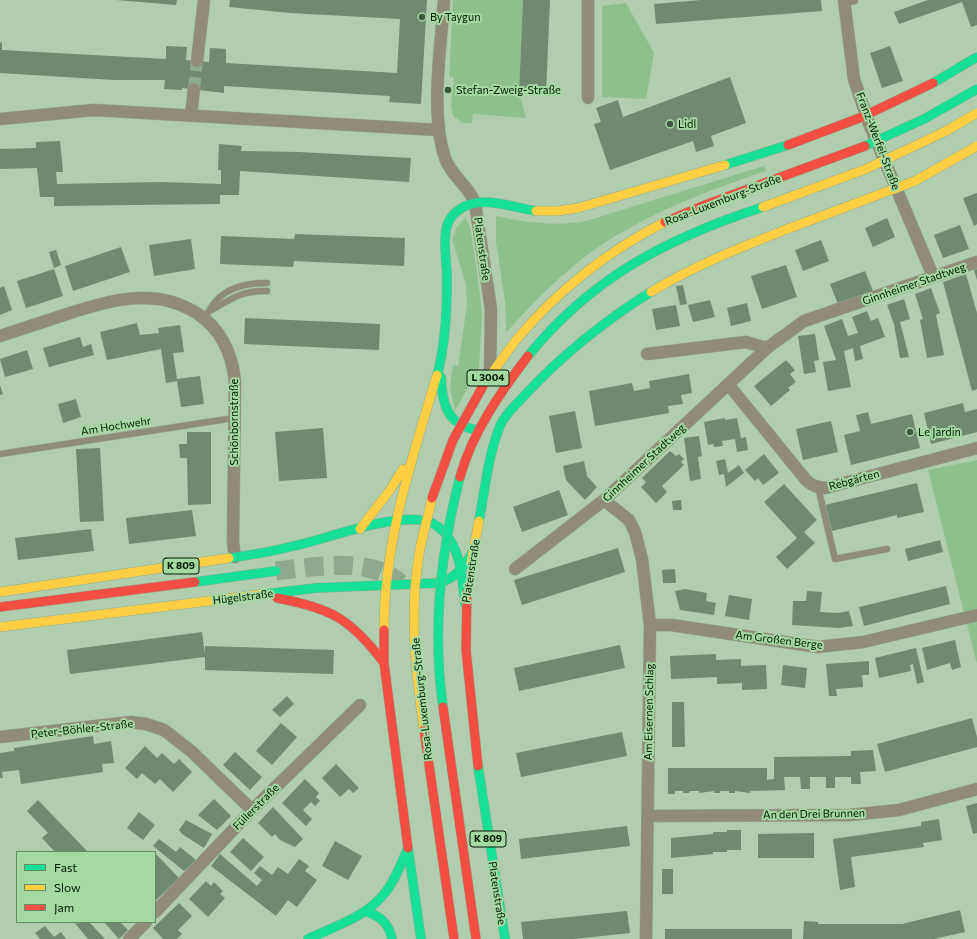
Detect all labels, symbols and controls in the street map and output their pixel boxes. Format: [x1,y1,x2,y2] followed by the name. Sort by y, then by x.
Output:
[430,10,481,24] place label: By Taygun
[417,12,427,22] marker: By Taygun
[456,83,561,97] place label: Stefan-Zweig-Straße
[443,85,453,95] marker: Stefan-Zweig-Straße
[853,90,903,192] street label: Franz-Werfel-Straße
[678,117,696,131] place label: Lidl
[665,119,675,129] marker: Lidl
[663,172,783,228] street label: Rosa-Luxemburg-Straße
[471,216,493,282] street label: Platenstraße
[861,260,967,308] street label: Ginnheimer Stadtweg
[467,370,509,386] road number: L 3004
[227,379,241,465] street label: Schönbornstraße
[80,414,152,438] street label: Am Hochwehr
[600,421,688,505] street label: Ginnheimer Stadtweg
[918,425,961,439] place label: Le Jardin
[905,427,915,437] marker: Le Jardin
[827,467,881,493] street label: Rebgärten
[459,538,483,604] street label: Platenstraße
[163,558,199,574] road number: K 809
[212,587,274,607] street label: Hügelstraße
[735,628,823,652] street label: Am Großen Berge
[409,637,435,761] street label: Rosa-Luxemburg-Straße
[642,663,656,761] street label: Am Eisernen Schlag
[30,717,134,741] street label: Peter-Böhler-Straße
[230,781,282,833] street label: Füllerstraße
[763,807,865,821] street label: An den Drei Brunnen
[470,831,506,847] road number: K 809
[16,851,156,923] legend
[54,860,77,874] text: Fast
[485,860,509,926] street label: Platenstraße
[54,880,81,894] text: Slow
[54,900,74,914] text: Jam

